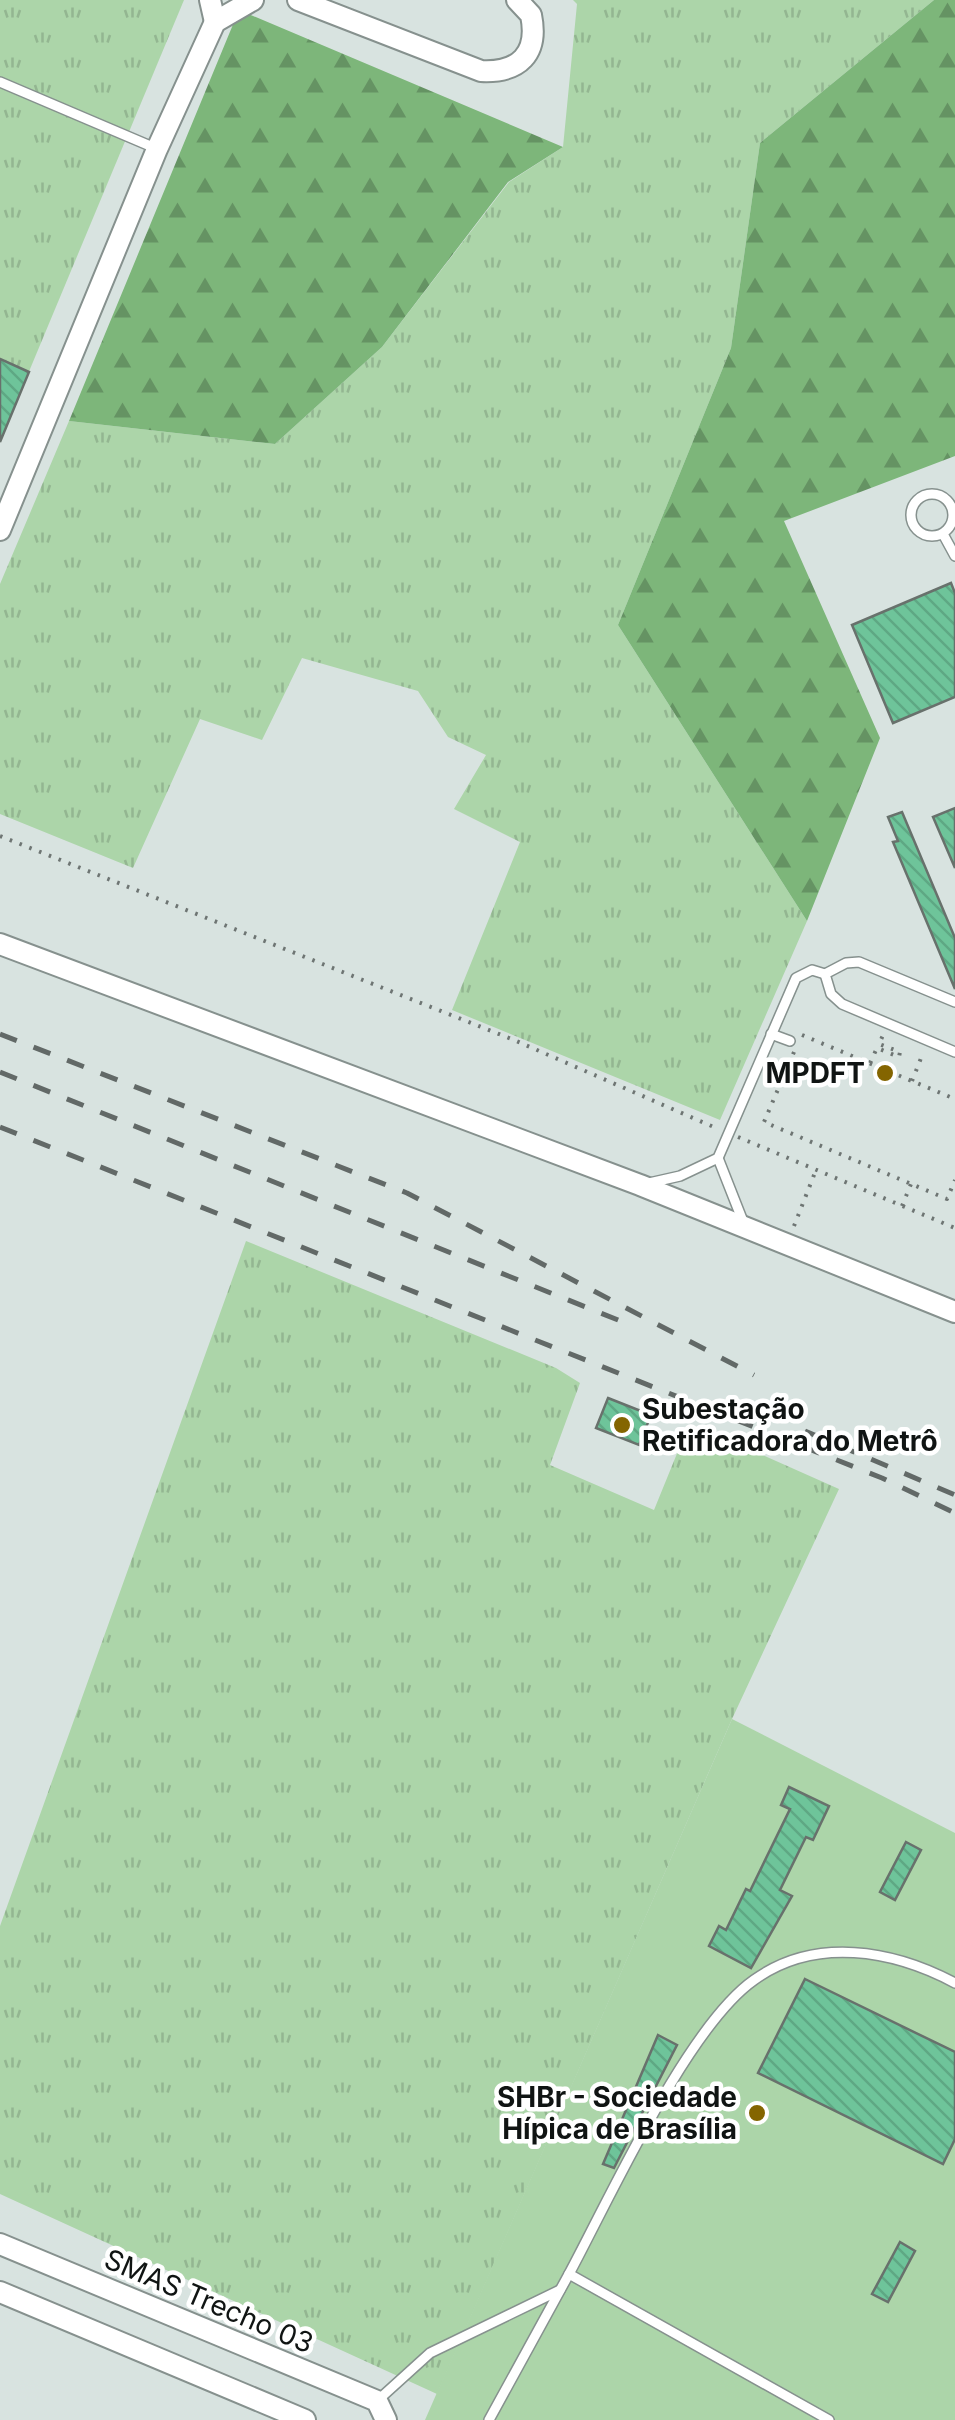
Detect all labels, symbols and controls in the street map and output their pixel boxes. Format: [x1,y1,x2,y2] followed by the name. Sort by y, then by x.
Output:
[765,1056,865,1090] place label: MPDFT
[874,1062,896,1084] marker: MPDFT
[642,1392,938,1458] place label: Subestação Retificadora do Metrô
[611,1414,633,1436] marker: Subestação Retificadora do Metrô
[497,2080,737,2146] place label: SHBr - Sociedade Hípica de Brasília
[746,2102,768,2124] marker: SHBr - Sociedade Hípica de Brasília
[99,2242,319,2360] street label: SMAS Trecho 03

